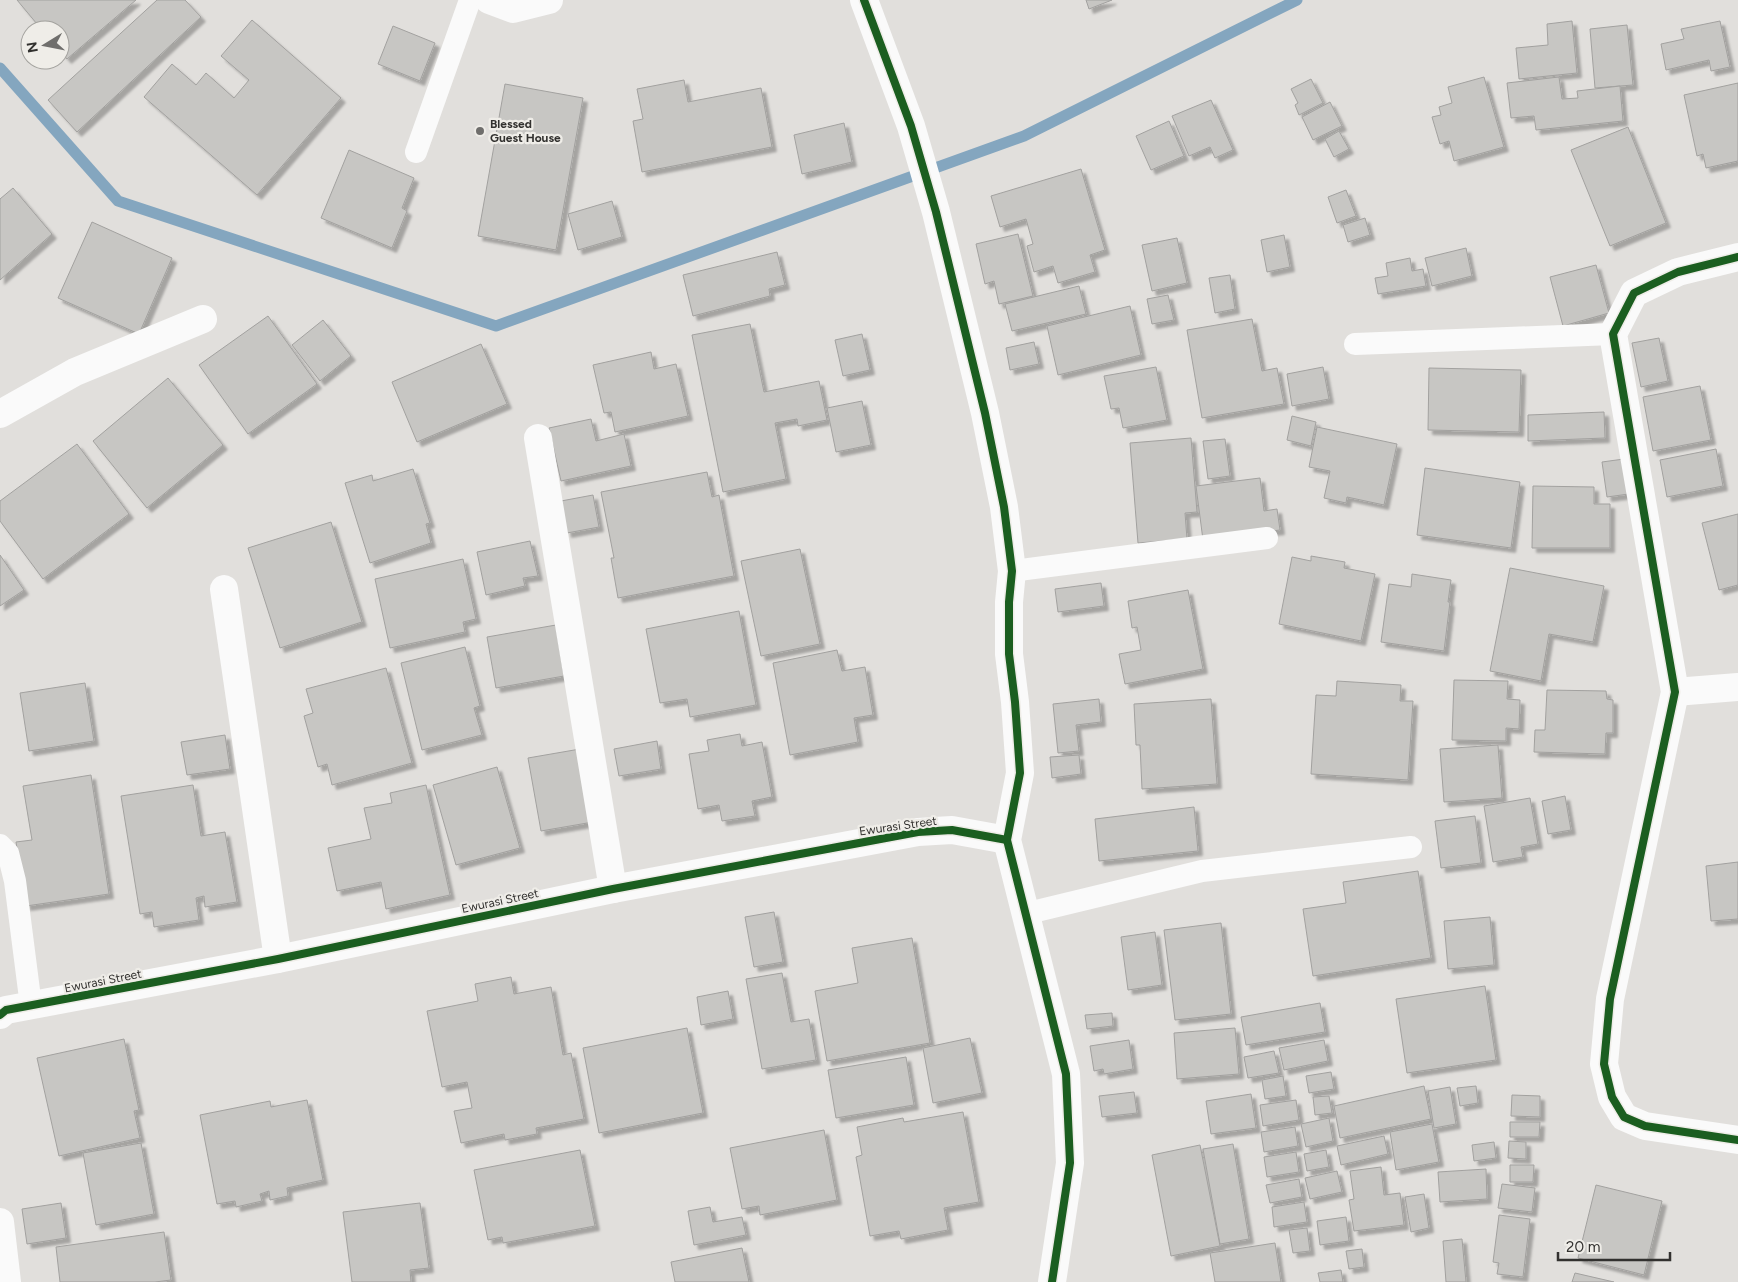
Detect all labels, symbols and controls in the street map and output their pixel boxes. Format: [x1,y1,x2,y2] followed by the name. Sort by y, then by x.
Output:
[20,20,70,70] north arrow
[23,40,42,54] text: N
[490,117,561,145] place label: Blessed Guest House
[474,125,486,137] marker: Blessed Guest House
[858,814,938,838] street label: Ewurasi Street
[460,886,540,916] street label: Ewurasi Street
[63,967,143,995] street label: Ewurasi Street
[1558,1230,1670,1262] scale bar
[1566,1238,1600,1256] text: 20 m

